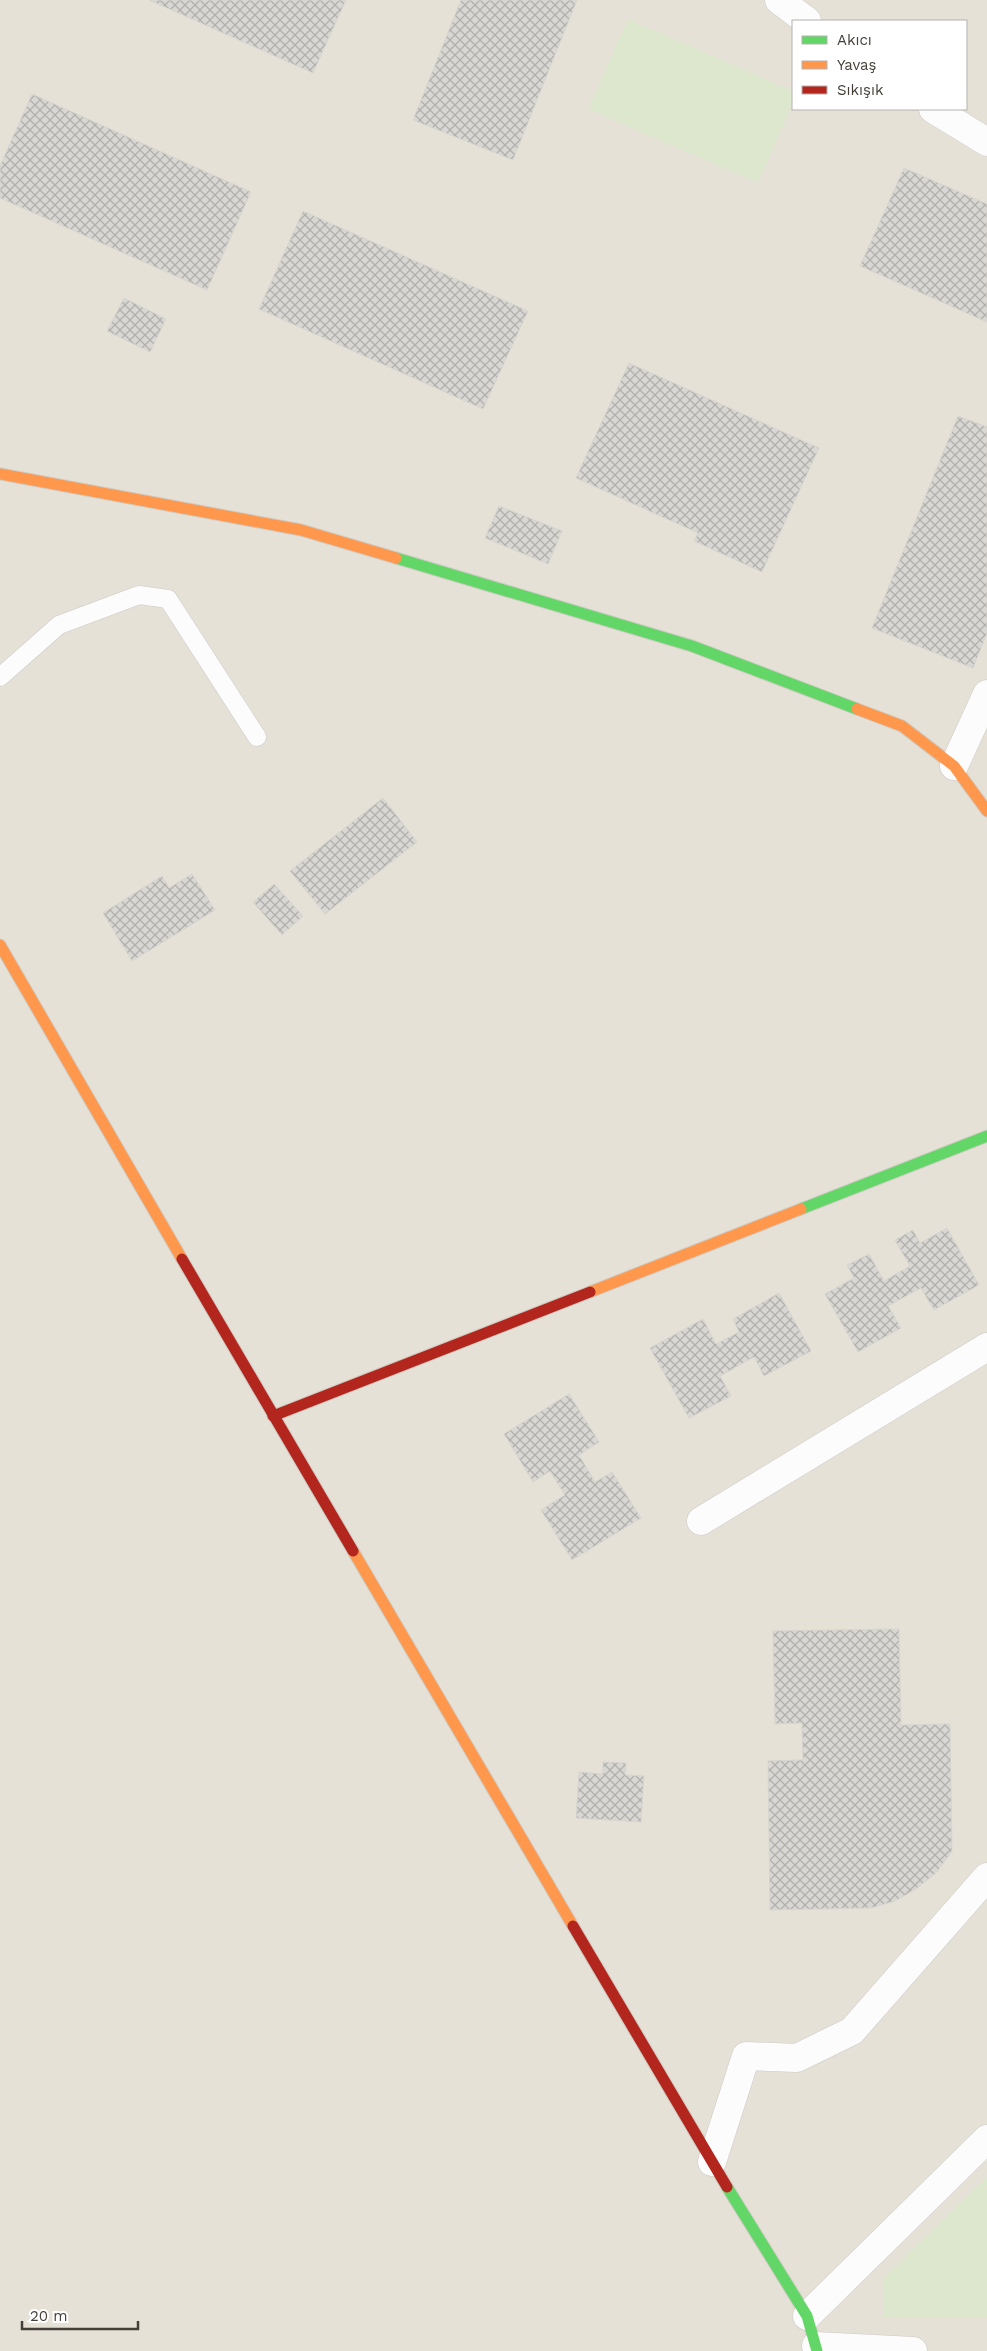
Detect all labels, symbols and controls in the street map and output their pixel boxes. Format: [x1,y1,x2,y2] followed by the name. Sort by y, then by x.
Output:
[792,20,967,110] legend
[837,31,872,49] text: Akıcı
[837,56,877,74] text: Yavaş
[837,81,884,99] text: Sıkışık
[22,2298,139,2330] scale bar
[30,2307,68,2325] text: 20 m

